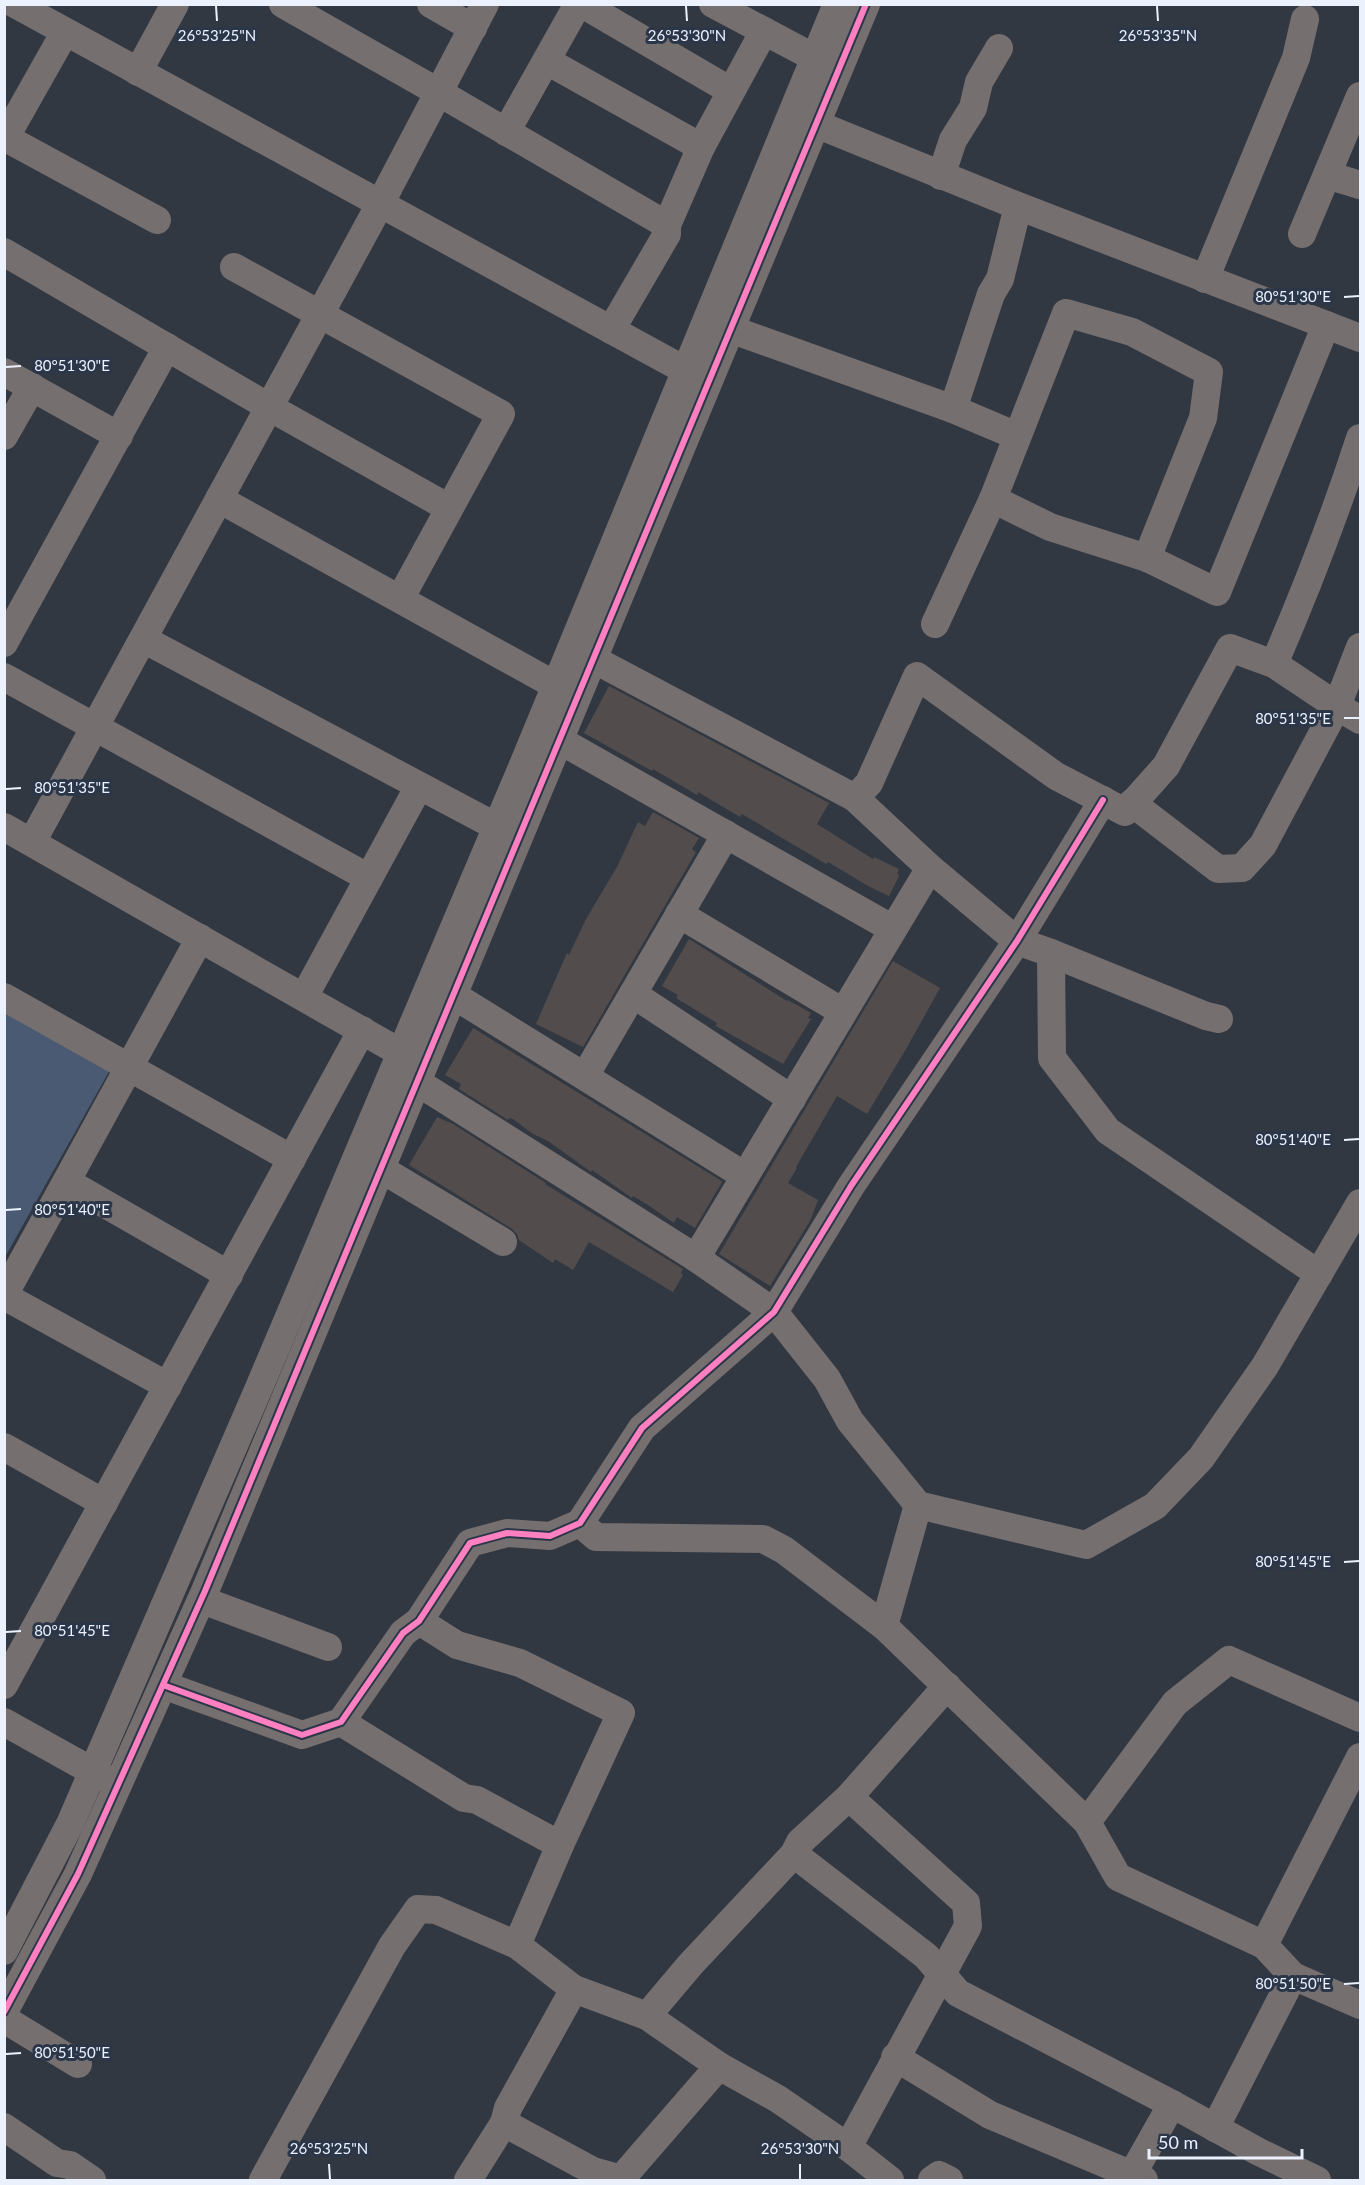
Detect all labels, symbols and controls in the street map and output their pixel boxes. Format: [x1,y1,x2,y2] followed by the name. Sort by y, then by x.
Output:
[178,26,256,44] text: 26°53'25"N
[648,26,726,44] text: 26°53'30"N
[1119,26,1197,44] text: 26°53'35"N
[1255,287,1331,305] text: 80°51'30"E
[34,356,110,374] text: 80°51'30"E
[1255,709,1331,727] text: 80°51'35"E
[34,778,110,796] text: 80°51'35"E
[1255,1130,1331,1148] text: 80°51'40"E
[34,1200,110,1218] text: 80°51'40"E
[1255,1552,1331,1570] text: 80°51'45"E
[34,1621,110,1639] text: 80°51'45"E
[1255,1974,1331,1992] text: 80°51'50"E
[34,2043,110,2061] text: 80°51'50"E
[1149,2122,1302,2160] scale bar
[1158,2131,1198,2153] text: 50 m
[290,2139,368,2157] text: 26°53'25"N
[761,2139,839,2157] text: 26°53'30"N

